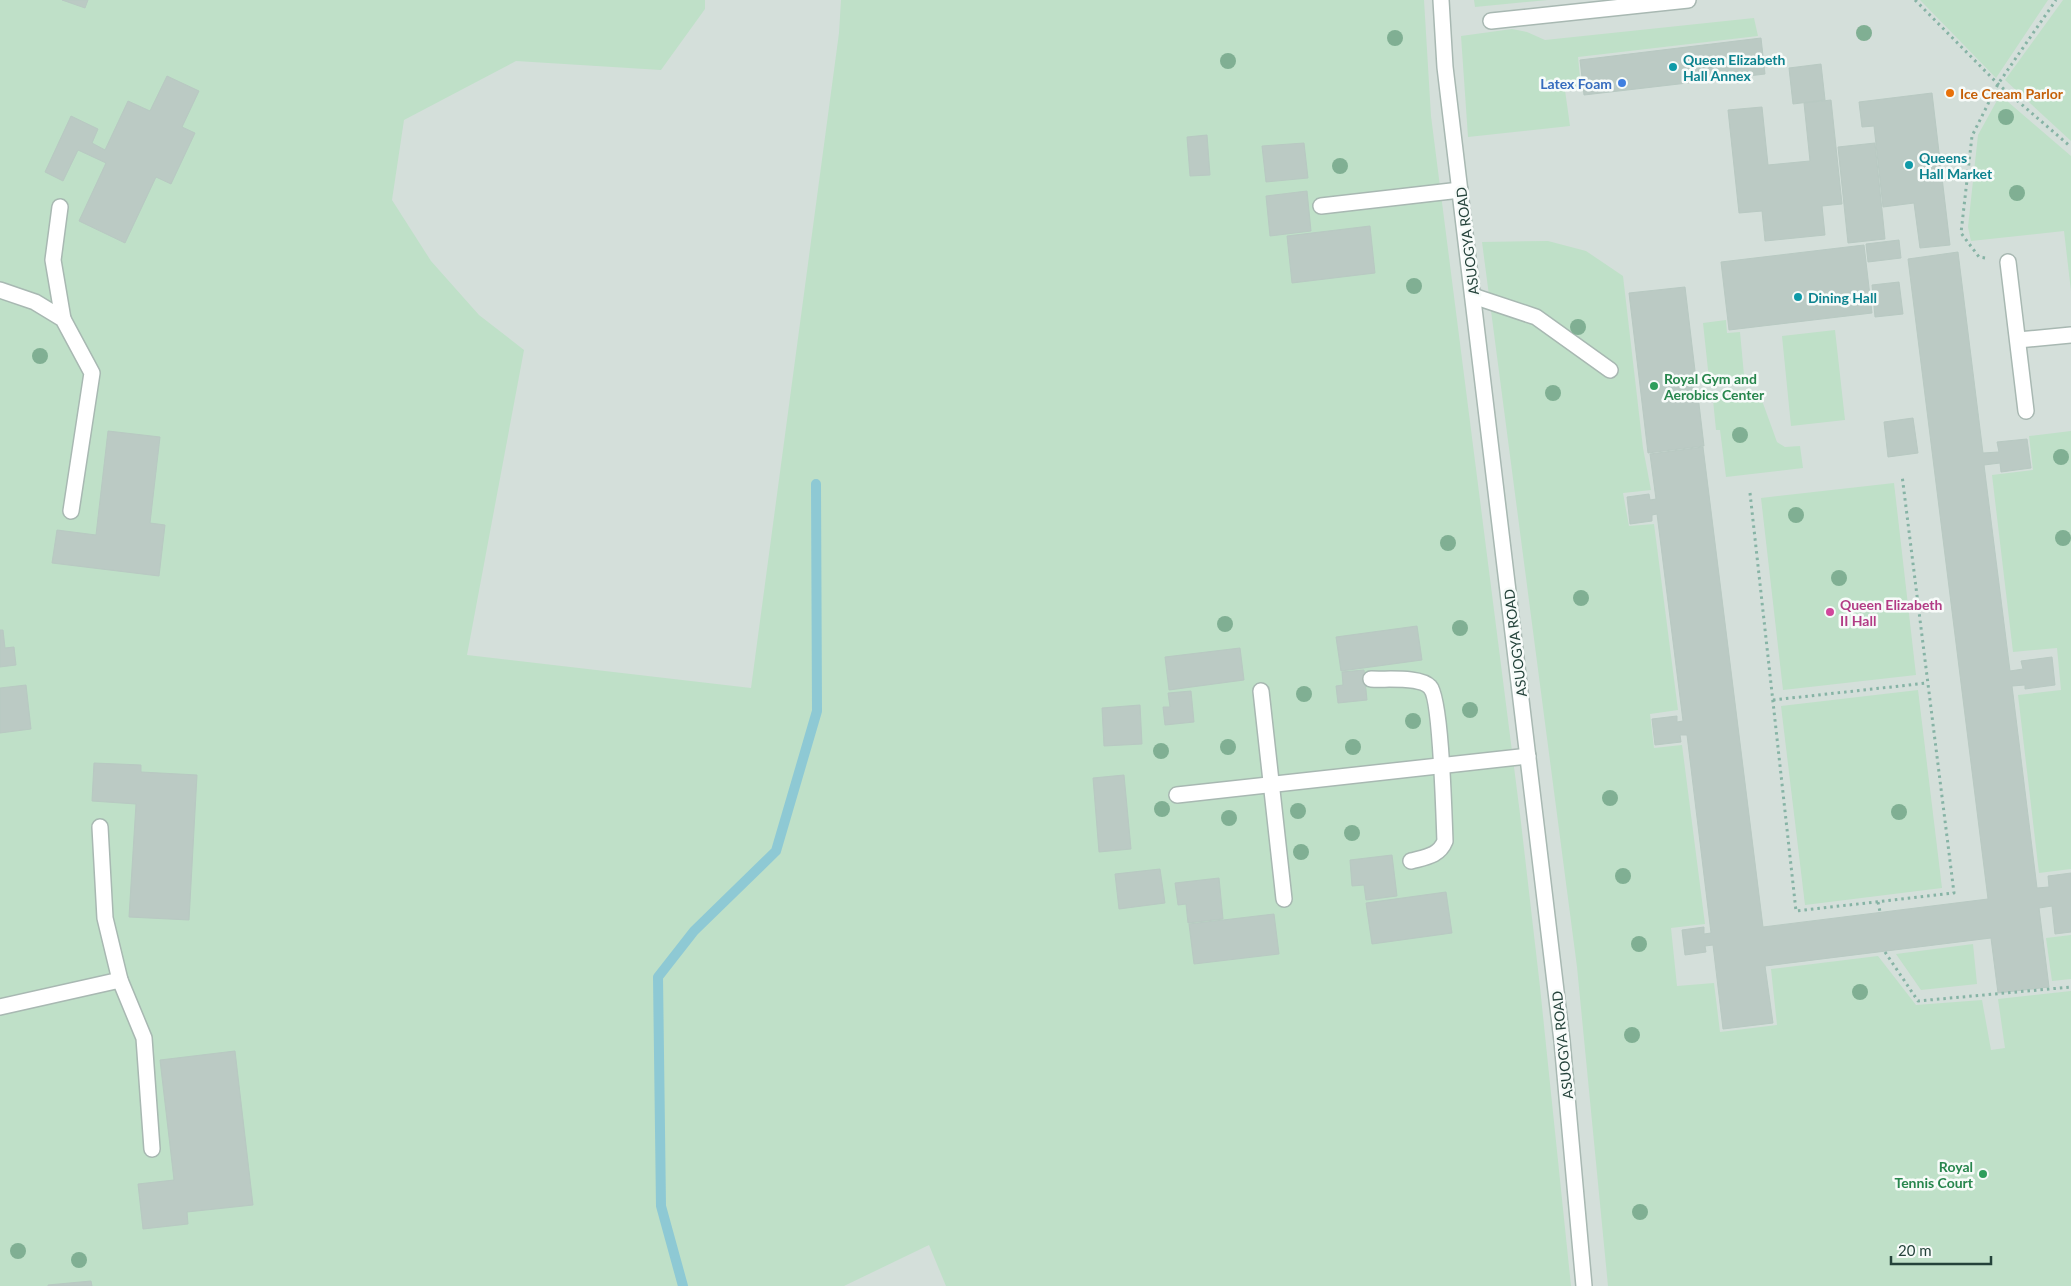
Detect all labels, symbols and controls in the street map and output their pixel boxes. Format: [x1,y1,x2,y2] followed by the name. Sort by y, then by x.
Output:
[1683,51,1786,84] place label: Queen Elizabeth Hall Annex
[1667,61,1679,73] marker: Queen Elizabeth Hall Annex
[1540,75,1612,92] place label: Latex Foam
[1616,77,1628,89] marker: Latex Foam
[1960,85,2064,102] place label: Ice Cream Parlor
[1944,87,1956,99] marker: Ice Cream Parlor
[1919,149,1993,182] place label: Queens Hall Market
[1903,159,1915,171] marker: Queens Hall Market
[1452,186,1482,296] street label: ASUOGYA ROAD
[1808,289,1877,306] place label: Dining Hall
[1792,291,1804,303] marker: Dining Hall
[1663,370,1765,403] place label: Royal Gym and Aerobics Center
[1648,380,1660,392] marker: Royal Gym and Aerobics Center
[1500,588,1530,698] street label: ASUOGYA ROAD
[1840,596,1943,629] place label: Queen Elizabeth II Hall
[1824,606,1836,618] marker: Queen Elizabeth II Hall
[1548,990,1576,1100] street label: ASUOGYA ROAD
[1894,1158,1974,1191] place label: Royal Tennis Court
[1977,1168,1989,1180] marker: Royal Tennis Court
[1891,1234,1991,1266] scale bar
[1898,1241,1932,1259] text: 20 m

